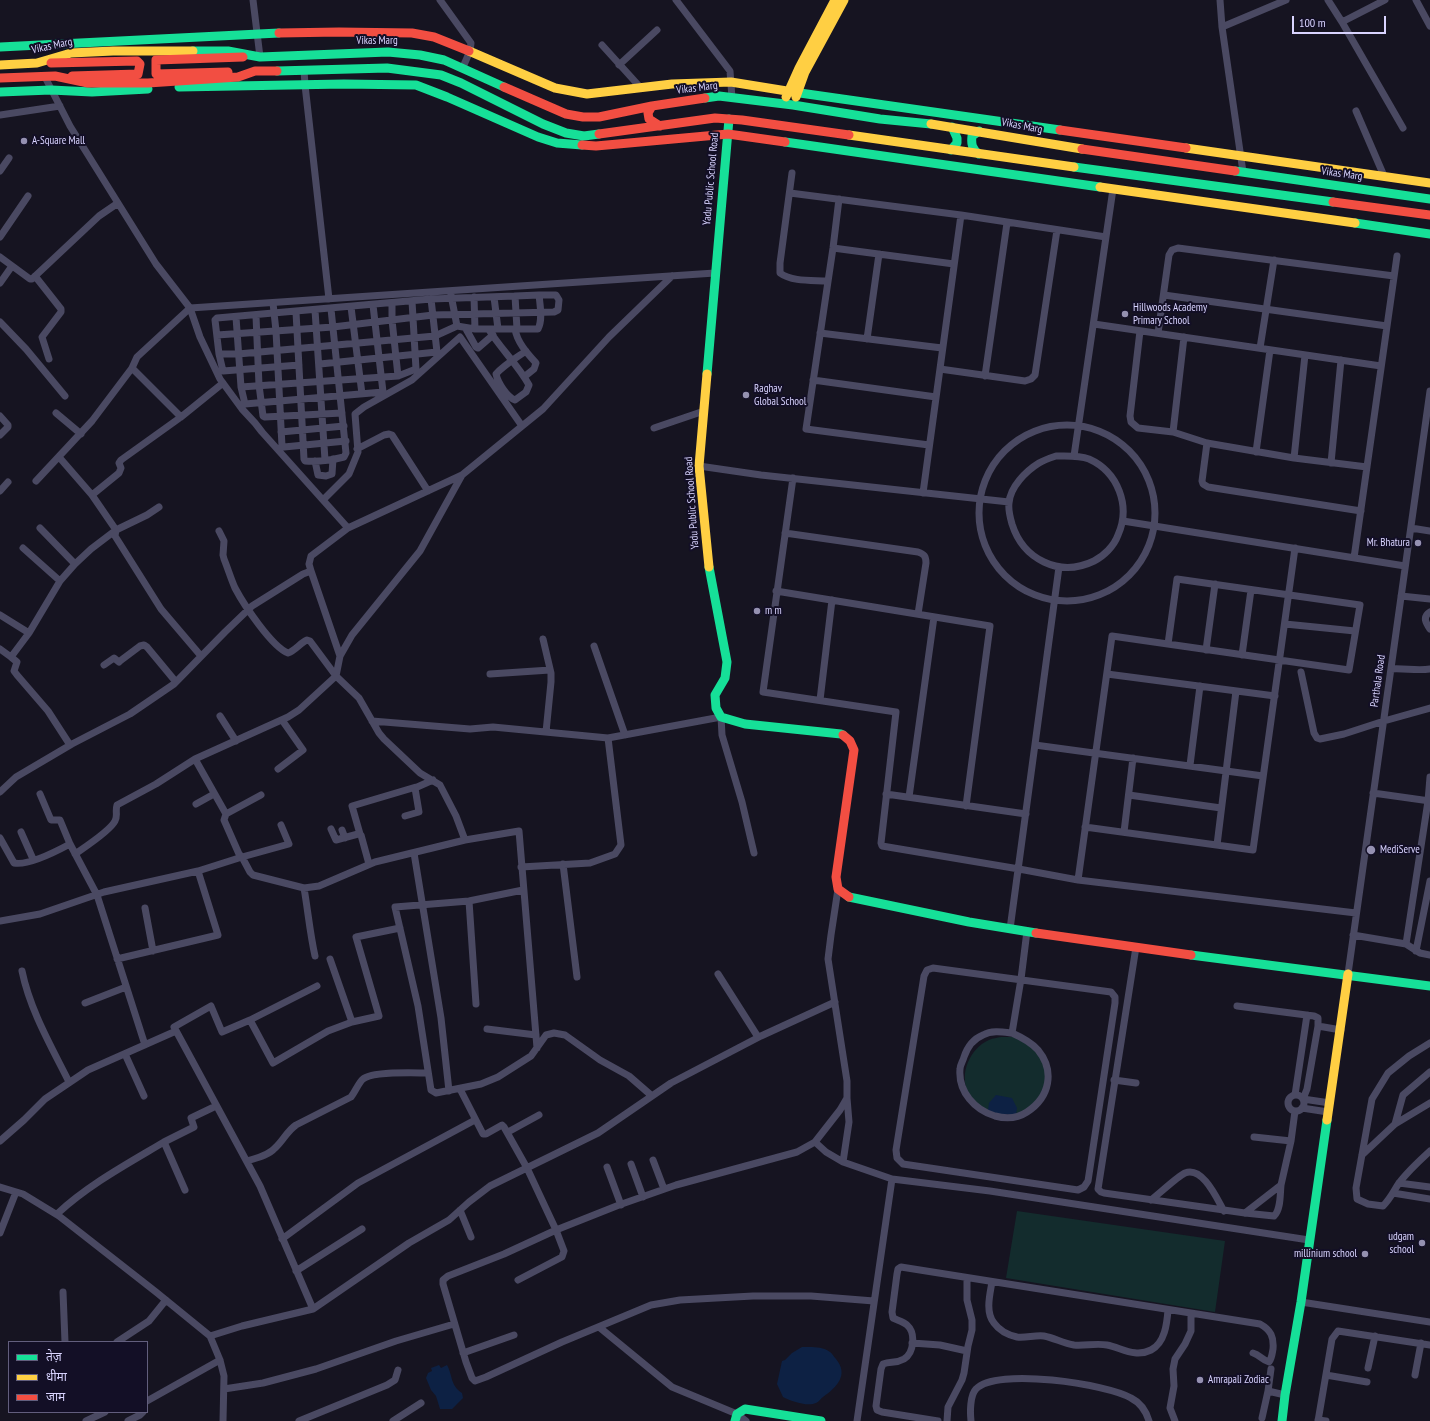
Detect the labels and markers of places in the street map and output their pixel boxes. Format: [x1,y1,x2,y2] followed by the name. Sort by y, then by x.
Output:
[32,134,85,148] place label: A-Square Mall
[19,136,29,146] marker: A-Square Mall
[1133,301,1207,327] place label: Hillwoods Academy Primary School
[1120,309,1130,319] marker: Hillwoods Academy Primary School
[754,382,806,408] place label: Raghav Global School
[741,390,751,400] marker: Raghav Global School
[1367,536,1410,550] place label: Mr. Bhatura
[1413,538,1423,548] marker: Mr. Bhatura
[765,604,782,618] place label: m m
[752,606,762,616] marker: m m
[1380,843,1420,857] place label: MediServe
[1365,844,1377,856] marker: MediServe
[1388,1230,1414,1256] place label: udgam school
[1417,1238,1427,1248] marker: udgam school
[1294,1247,1357,1261] place label: millinium school
[1360,1249,1370,1259] marker: millinium school
[1208,1373,1269,1387] place label: Amrapali Zodiac
[1195,1375,1205,1385] marker: Amrapali Zodiac

